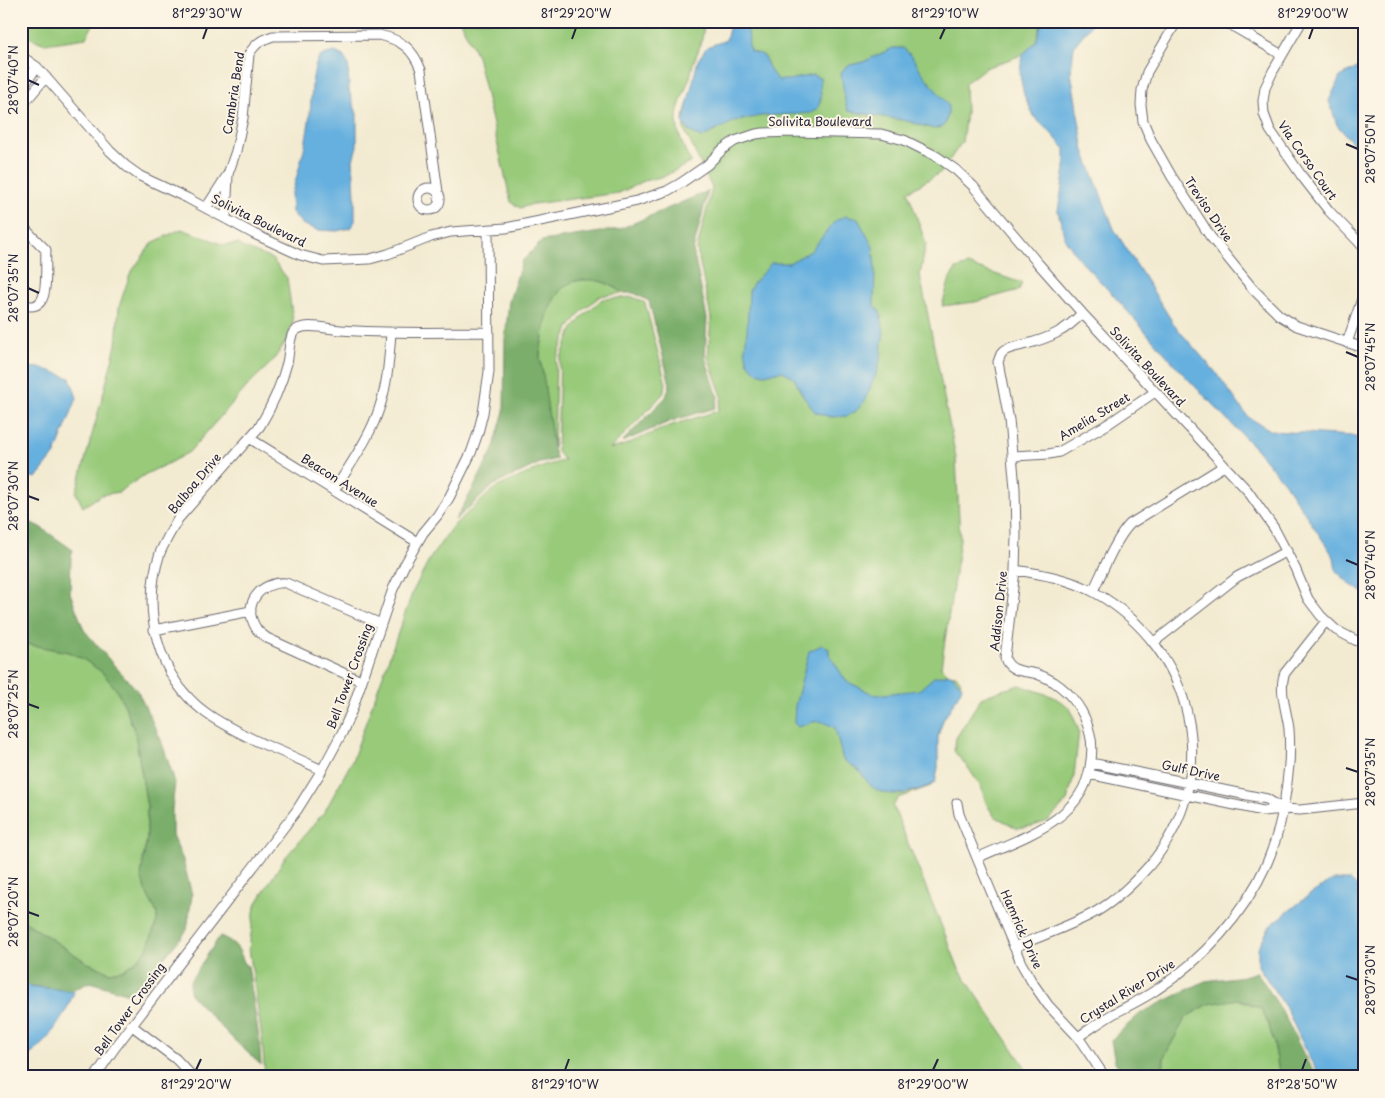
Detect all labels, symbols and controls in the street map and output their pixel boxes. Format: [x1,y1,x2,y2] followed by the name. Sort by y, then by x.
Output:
[172,4,243,22] text: 81°29'30"W
[541,4,612,22] text: 81°29'20"W
[911,4,979,22] text: 81°29'10"W
[1278,4,1349,22] text: 81°29'00"W
[4,45,22,115] text: 28°07'40"N
[218,50,248,136] street label: Cambria Bend
[768,112,872,130] street label: Solivita Boulevard
[1361,114,1379,184] text: 28°07'50"N
[1274,117,1342,203] street label: Via Corso Court
[1181,173,1238,245] street label: Treviso Drive
[208,189,310,251] street label: Solivita Boulevard
[4,254,22,322] text: 28°07'35"N
[1106,322,1190,411] street label: Solivita Boulevard
[1361,323,1379,391] text: 28°07'45"N
[1055,388,1133,444] street label: Amelia Street
[163,449,225,517] street label: Balboa Drive
[298,449,383,511] street label: Beacon Avenue
[4,461,22,531] text: 28°07'30"N
[1361,530,1379,600] text: 28°07'40"N
[985,570,1011,652] street label: Addison Drive
[321,620,377,732] street label: Bell Tower Crossing
[4,669,22,739] text: 28°07'25"N
[1361,738,1379,806] text: 28°07'35"N
[1160,755,1222,785] street label: Gulf Drive
[4,877,22,947] text: 28°07'20"N
[997,887,1047,971] street label: Hamrick Drive
[1361,945,1379,1015] text: 28°07'30"N
[1076,954,1178,1028] street label: Crystal River Drive
[89,958,169,1059] street label: Bell Tower Crossing
[161,1075,232,1093] text: 81°29'20"W
[531,1075,599,1093] text: 81°29'10"W
[898,1075,969,1093] text: 81°29'00"W
[1267,1075,1338,1093] text: 81°28'50"W

